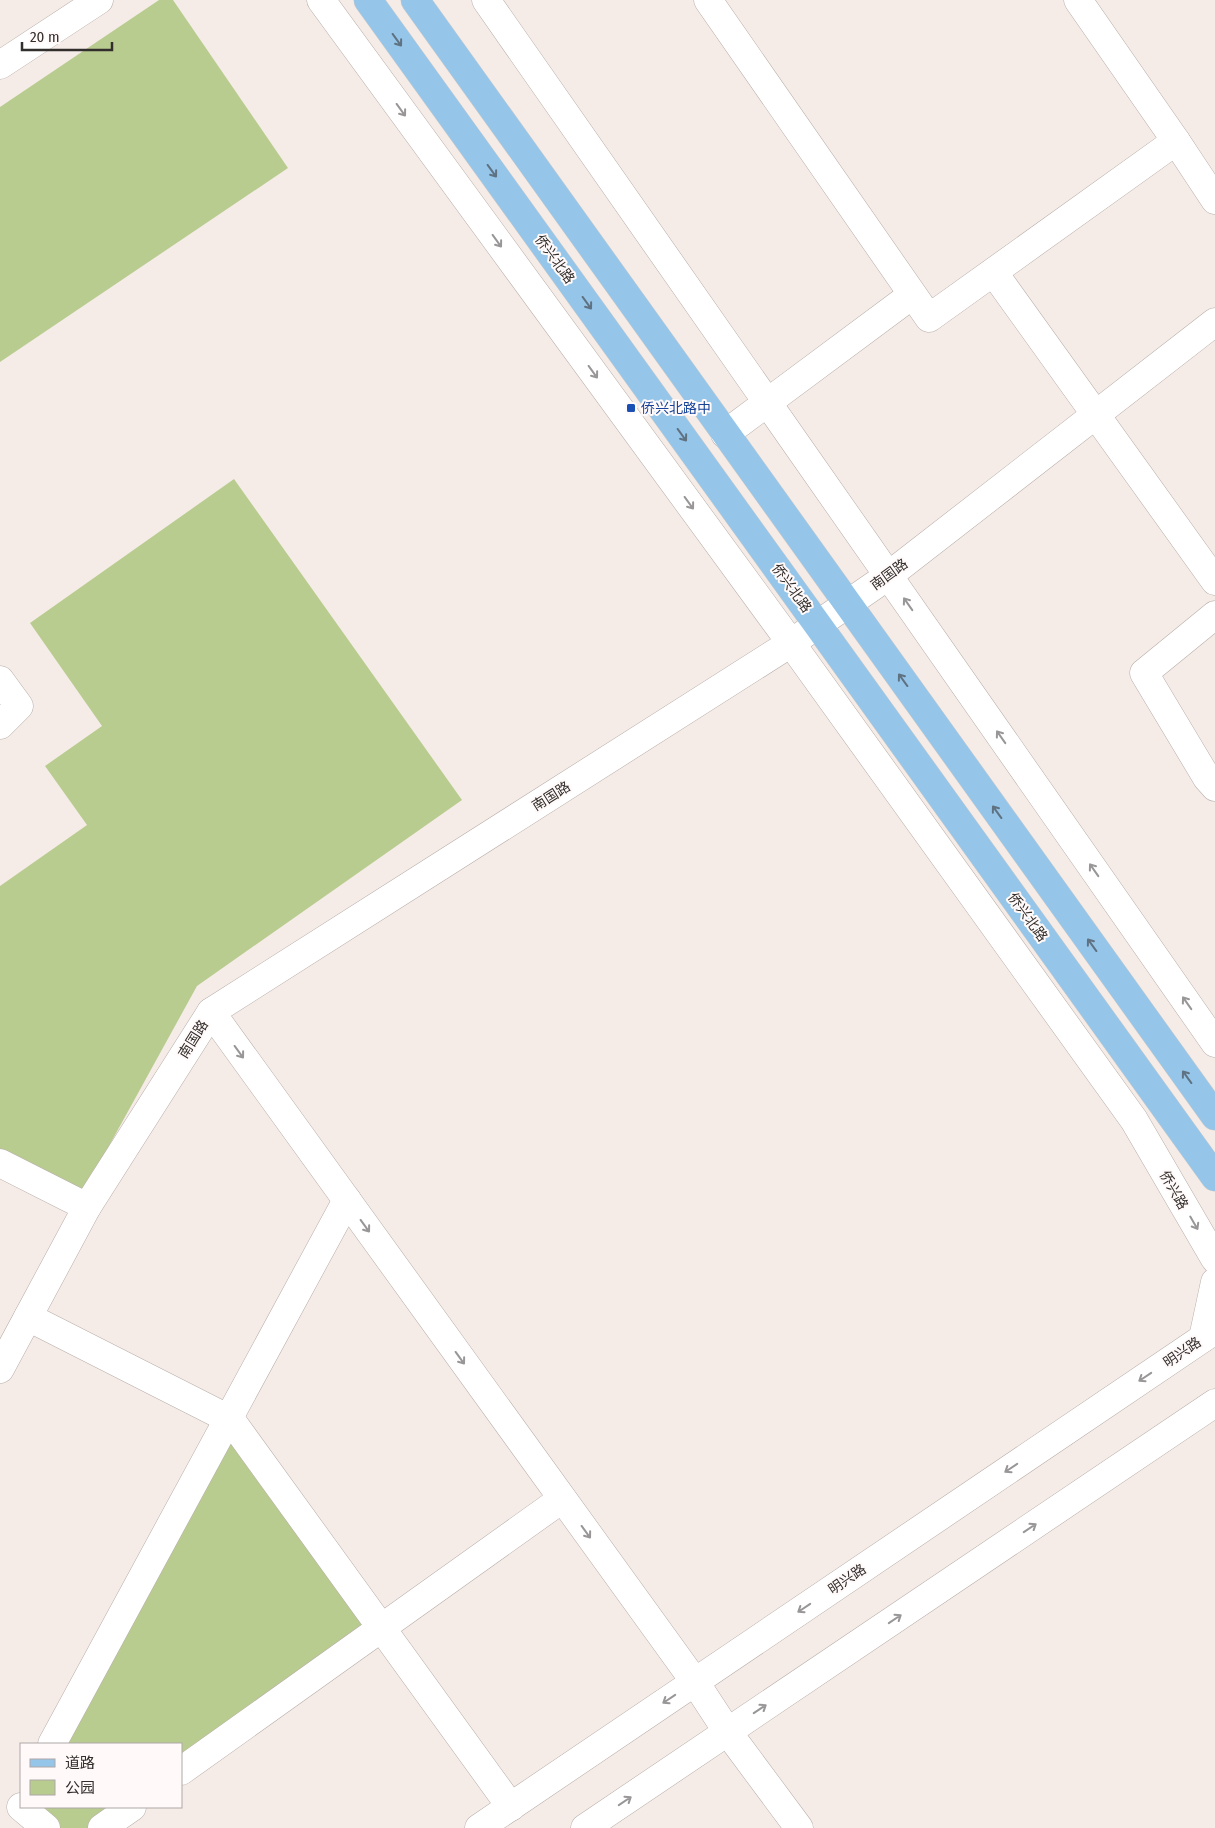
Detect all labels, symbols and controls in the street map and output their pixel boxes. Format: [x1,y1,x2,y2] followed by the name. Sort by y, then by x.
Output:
[22,20,112,52] scale bar
[30,28,60,46] text: 20 m
[391,32,402,46] one-way arrow
[396,103,406,117] one-way arrow
[486,164,497,177] one-way arrow
[531,232,578,287] street label: 侨兴北路
[492,234,502,248] one-way arrow
[581,296,592,309] one-way arrow
[588,365,598,379] one-way arrow
[641,400,711,417] place label: 侨兴北路中
[625,402,637,414] marker: 侨兴北路中
[676,428,687,441] one-way arrow
[684,496,694,510] one-way arrow
[867,555,911,594] street label: 南国路
[768,561,815,616] street label: 侨兴北路
[903,597,913,611] one-way arrow
[898,673,908,687] one-way arrow
[996,730,1006,744] one-way arrow
[529,778,574,815] street label: 南国路
[992,806,1003,820] one-way arrow
[1089,863,1099,877] one-way arrow
[1004,890,1051,945] street label: 侨兴北路
[1087,938,1097,952] one-way arrow
[1182,997,1192,1011] one-way arrow
[175,1017,212,1062] street label: 南国路
[234,1044,244,1058] one-way arrow
[1181,1071,1192,1084] one-way arrow
[1156,1168,1191,1213] street label: 侨兴路
[1189,1215,1199,1229] one-way arrow
[360,1219,370,1233] one-way arrow
[1160,1334,1204,1371] street label: 明兴路
[455,1351,465,1365] one-way arrow
[1139,1372,1153,1382] one-way arrow
[1004,1463,1018,1473] one-way arrow
[1022,1523,1036,1533] one-way arrow
[581,1525,591,1539] one-way arrow
[825,1561,869,1598] street label: 明兴路
[797,1603,811,1613] one-way arrow
[887,1614,901,1624] one-way arrow
[663,1694,677,1704] one-way arrow
[752,1704,766,1714] one-way arrow
[20,1743,182,1808] legend
[65,1754,95,1772] text: 道路
[65,1779,95,1797] text: 公园
[618,1796,632,1806] one-way arrow

